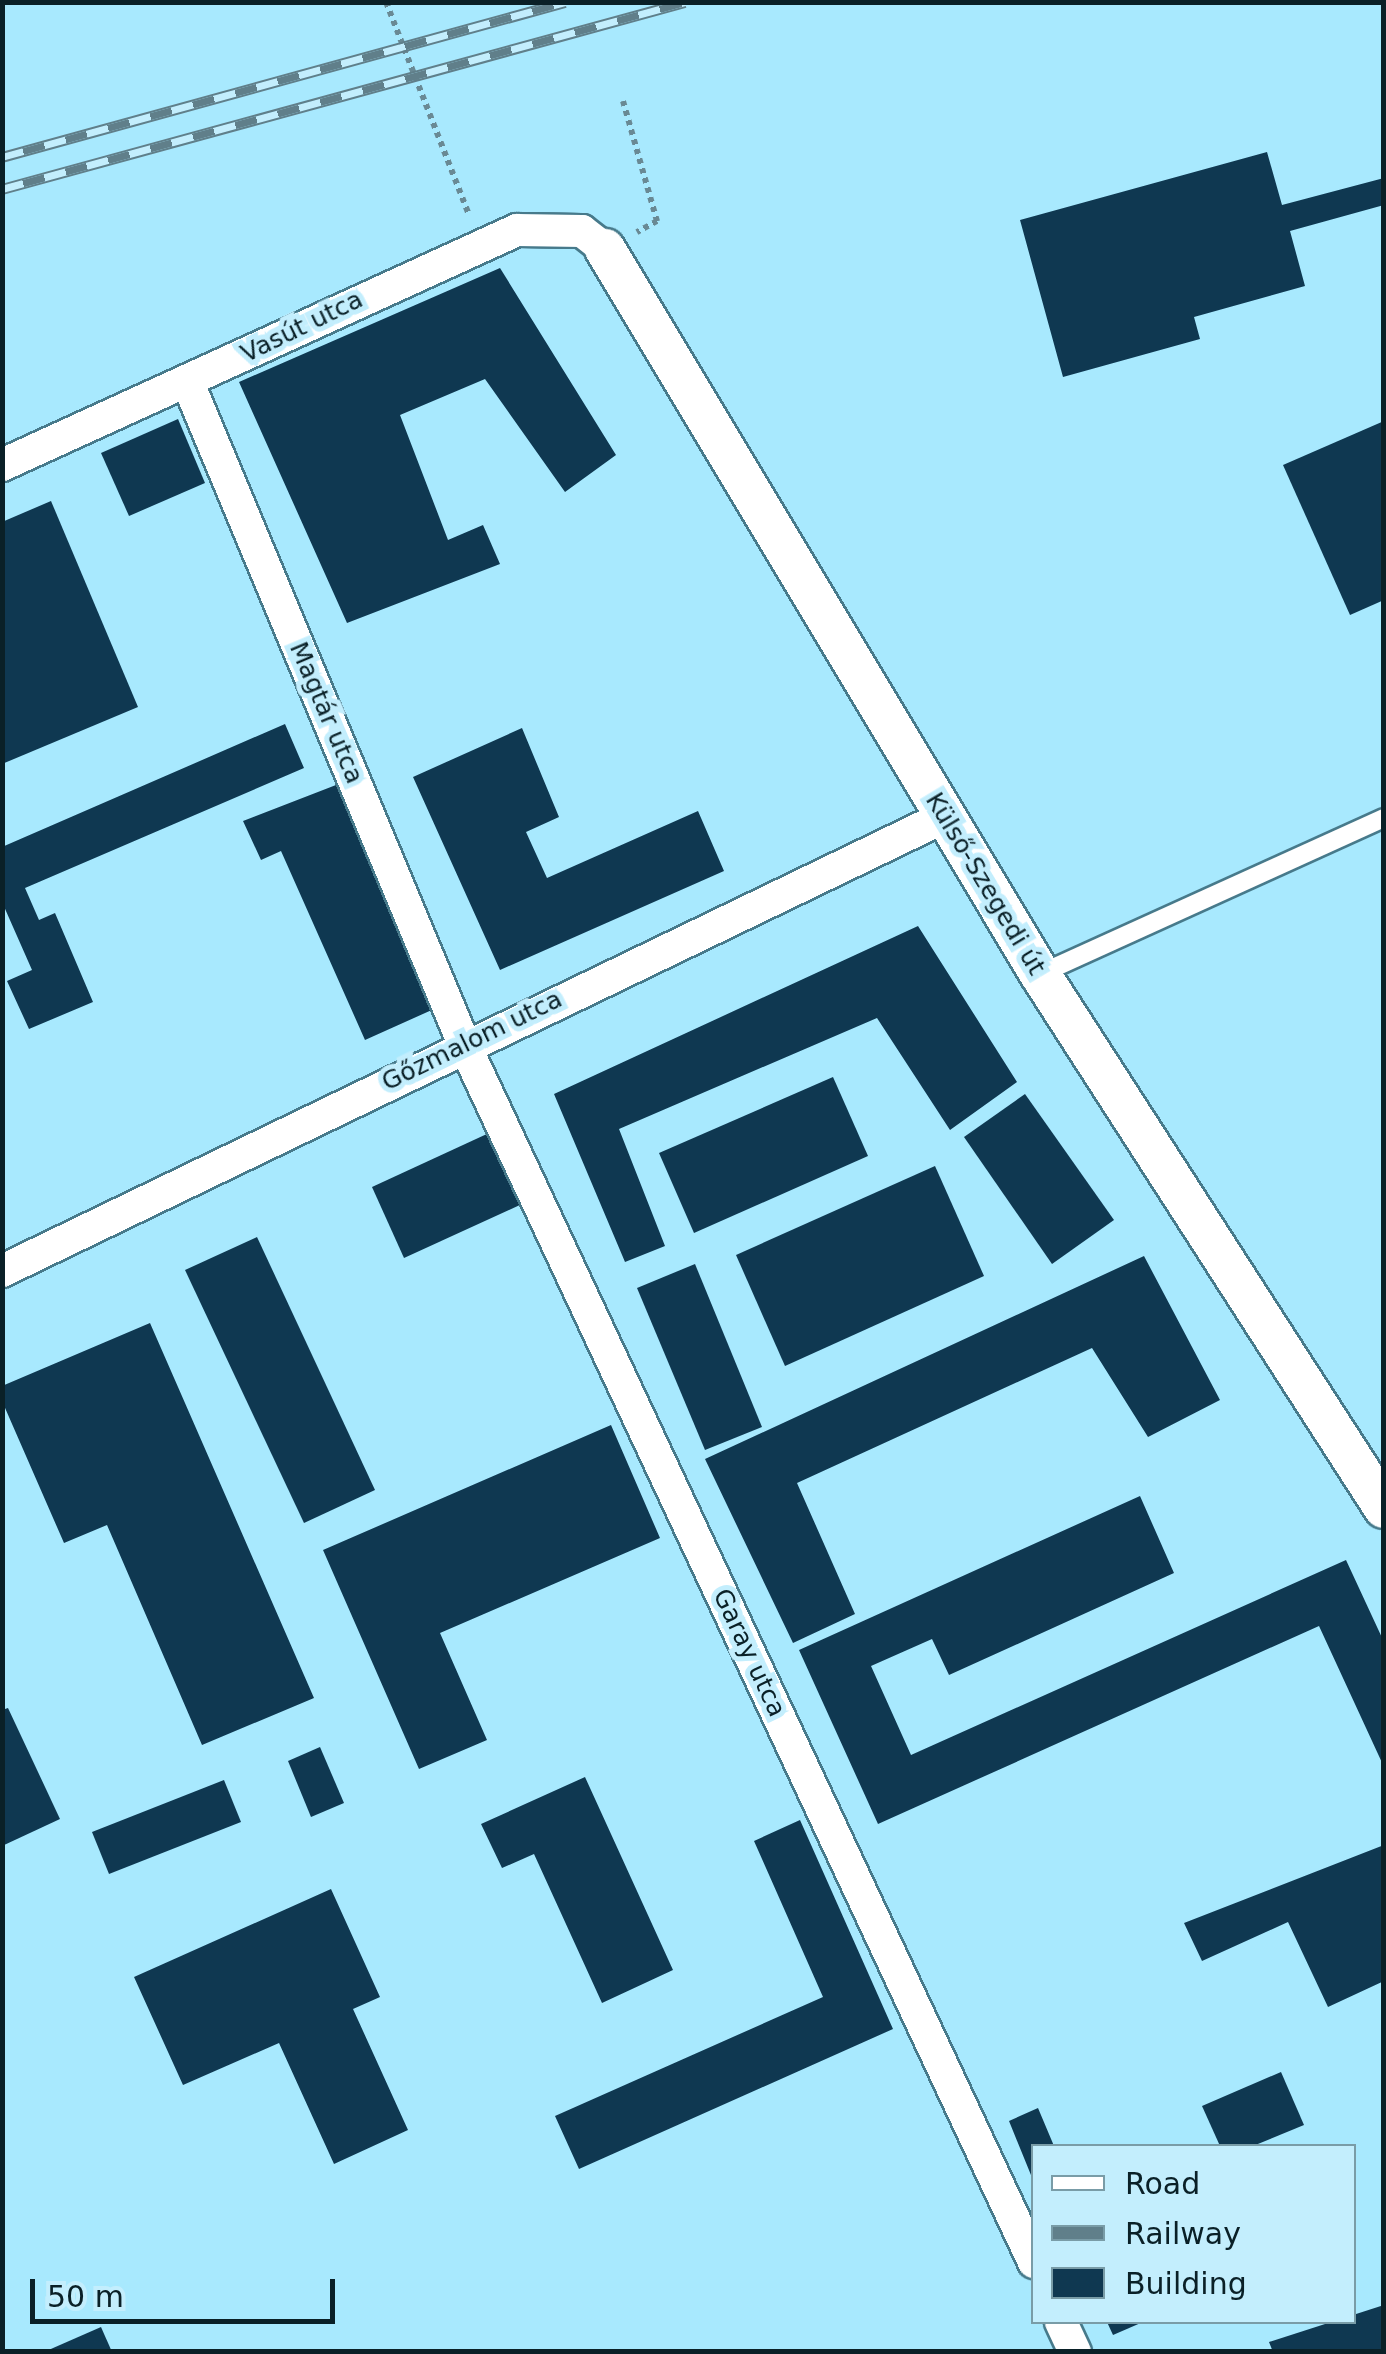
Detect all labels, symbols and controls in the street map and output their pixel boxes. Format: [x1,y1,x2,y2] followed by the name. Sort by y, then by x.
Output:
[236,285,368,369] street label: Vasút utca
[283,638,369,788] street label: Magtár utca
[919,787,1051,981] street label: Külső-Szegedi út
[377,984,567,1098] street label: Gőzmalom utca
[706,1584,792,1722] street label: Garay utca
[1031,2144,1356,2324] legend
[1125,2166,1200,2201] text: Road
[1125,2216,1241,2251] text: Railway
[35,2259,340,2321] scale bar
[1125,2266,1247,2301] text: Building
[47,2279,124,2314] text: 50 m

